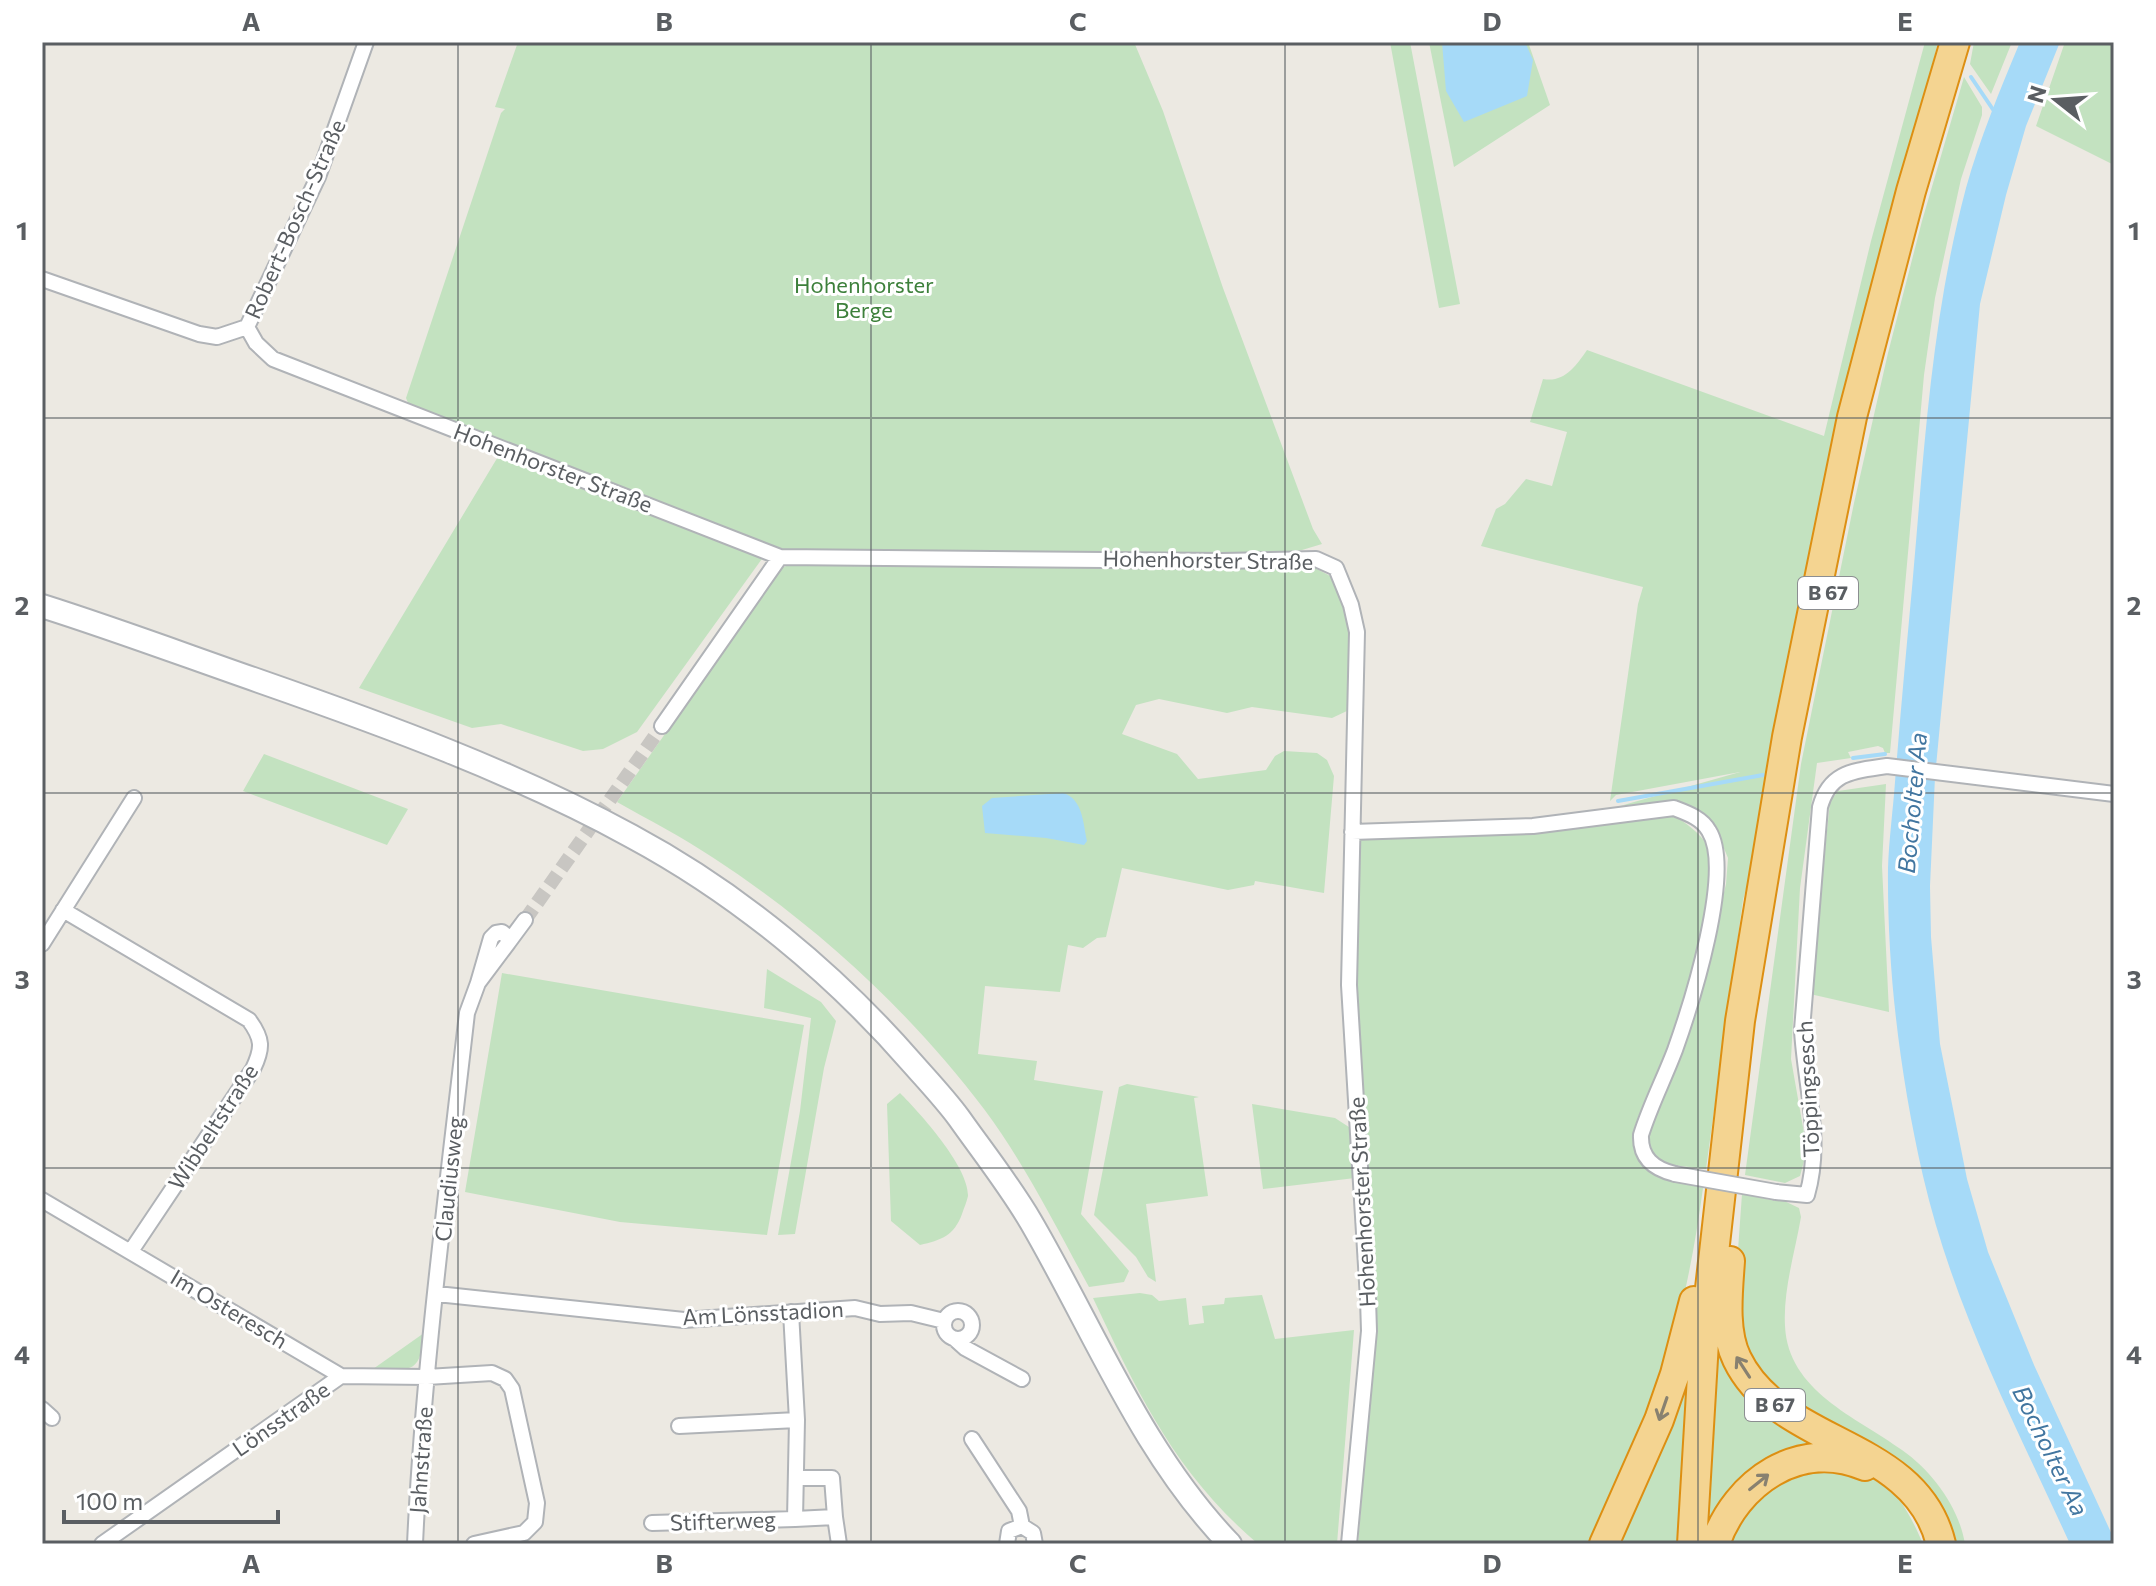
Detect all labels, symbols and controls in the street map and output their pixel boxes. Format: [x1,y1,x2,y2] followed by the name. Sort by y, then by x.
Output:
[242,5,261,36] text: A
[655,5,673,36] text: B
[1069,5,1087,36] text: C
[1482,5,1502,36] text: D
[1897,5,1913,36] text: E
[2016,60,2096,140] north arrow
[2021,82,2052,106] text: N
[238,115,351,323] street label: Robert-Bosch-Straße
[16,214,28,245] text: 1
[2128,214,2140,245] text: 1
[794,271,934,323] park label: Hohenhorster Berge
[450,417,656,518] street label: Hohenhorster Straße
[1102,544,1314,575] street label: Hohenhorster Straße
[1798,577,1858,609] road number: B 67
[15,589,29,620] text: 2
[2127,589,2141,620] text: 2
[1891,731,1932,875] water label: Bocholter Aa
[14,963,30,994] text: 3
[2126,963,2142,994] text: 3
[1790,1020,1825,1158] street label: Töppingsesch
[162,1059,263,1195] street label: Wibbeltstraße
[1343,1096,1380,1308] street label: Hohenhorster Straße
[429,1115,469,1243] street label: Claudiusweg
[166,1263,293,1354] street label: Im Osteresch
[682,1295,844,1330] street label: Am Lönsstadion
[14,1338,30,1369] text: 4
[2126,1338,2142,1369] text: 4
[1735,1357,1752,1379] one-way arrow
[227,1375,334,1462] street label: Lönsstraße
[2007,1380,2095,1520] water label: Bocholter Aa
[1745,1389,1805,1421] road number: B 67
[1654,1397,1669,1422] one-way arrow
[403,1406,438,1514] street label: Jahnstraße
[1748,1473,1769,1491] one-way arrow
[64,1474,278,1524] scale bar
[76,1486,143,1515] text: 100 m
[670,1505,777,1536] street label: Stifterweg
[242,1547,261,1578] text: A
[655,1547,673,1578] text: B
[1069,1547,1087,1578] text: C
[1482,1547,1502,1578] text: D
[1897,1547,1913,1578] text: E

